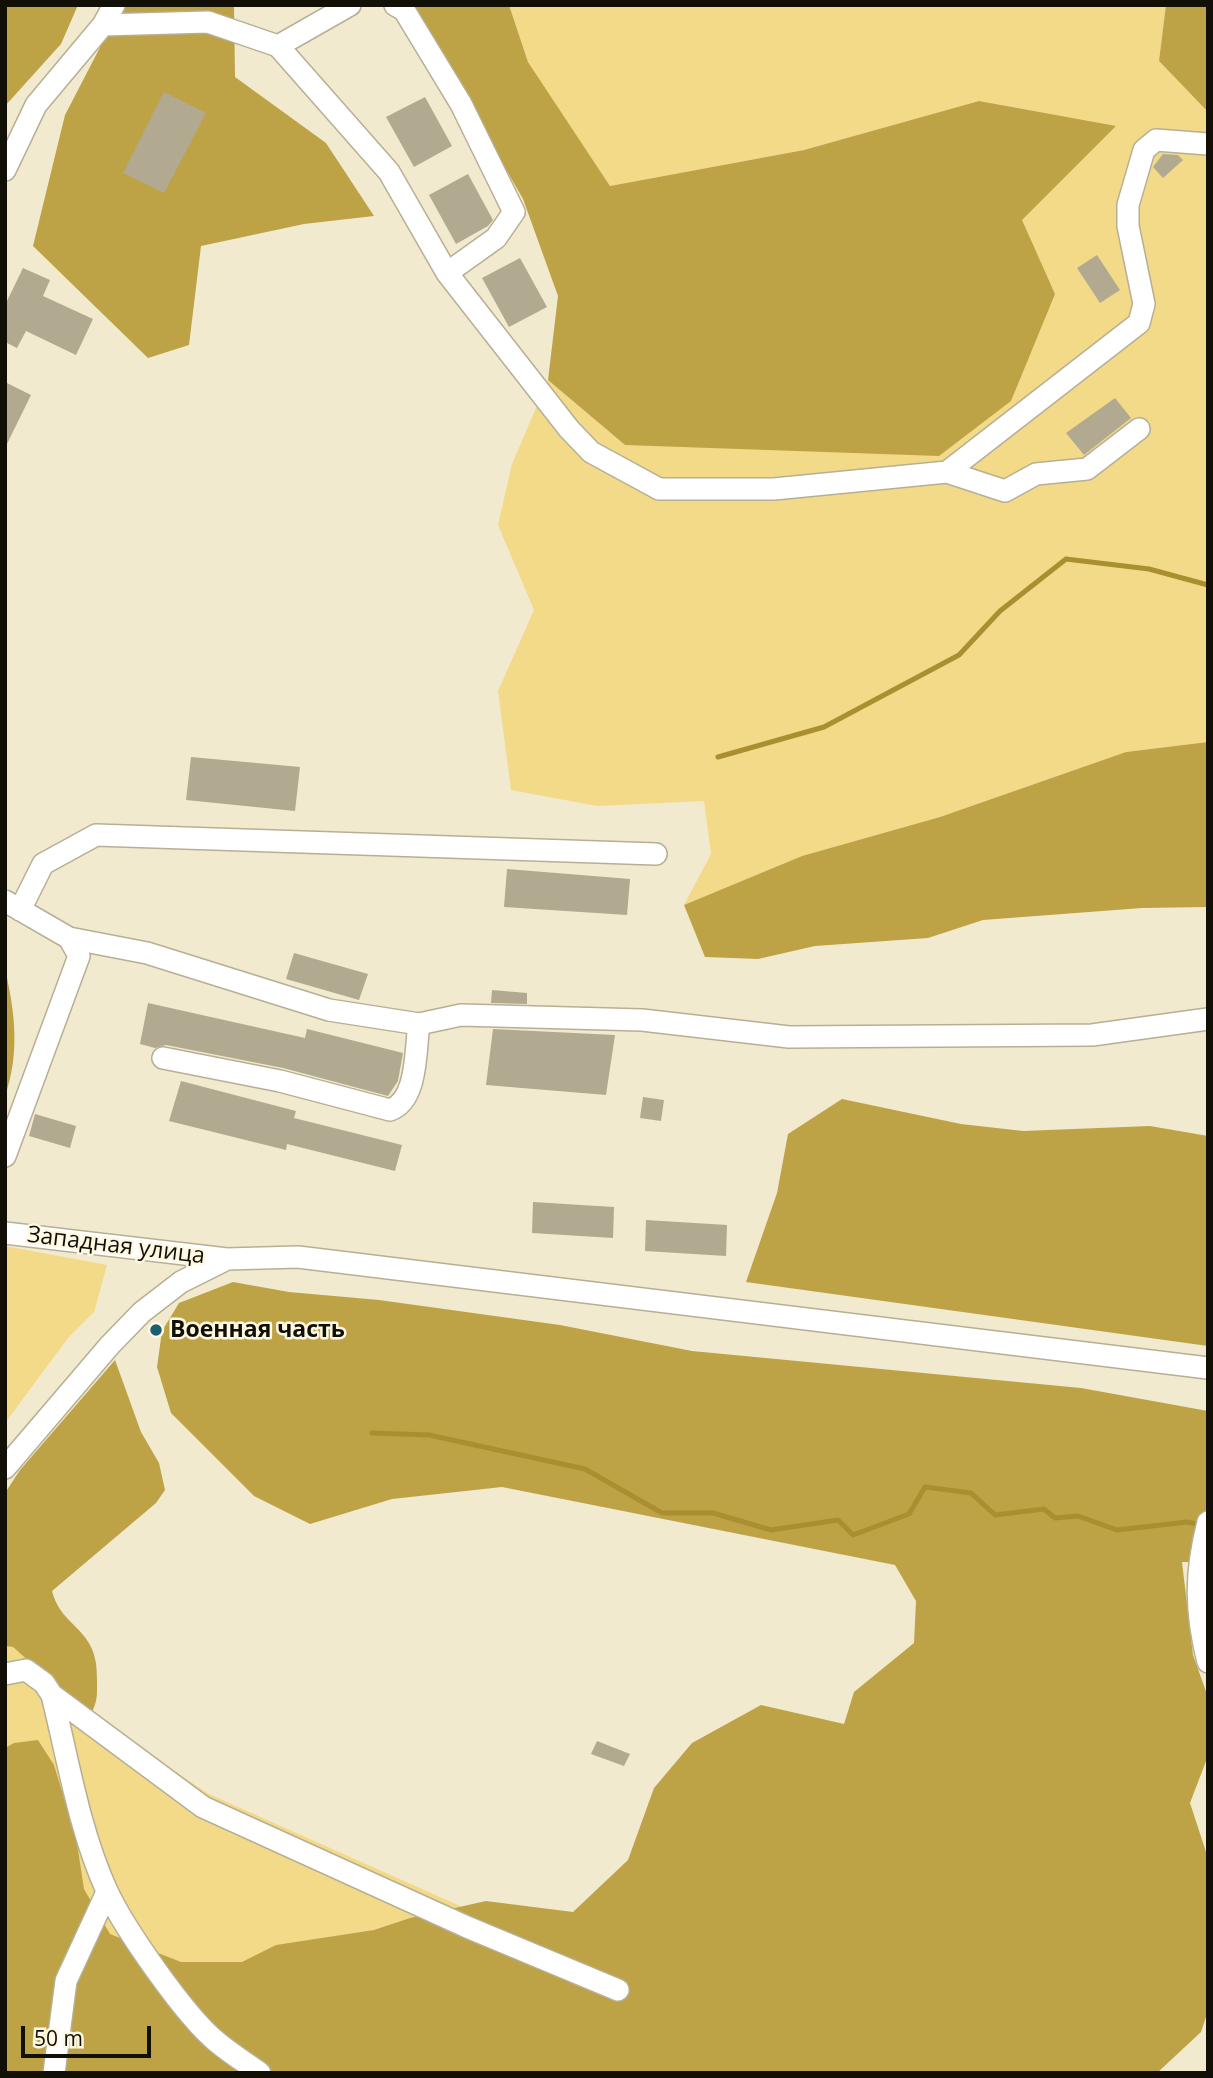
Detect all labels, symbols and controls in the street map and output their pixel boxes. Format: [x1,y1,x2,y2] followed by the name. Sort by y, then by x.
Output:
[25,1221,207,1271] street label: Западная улица
[170,1316,345,1344] place label: Военная часть
[148,1322,164,1338] marker: Военная часть
[24,2011,154,2056] scale bar
[34,2024,83,2052] text: 50 m

